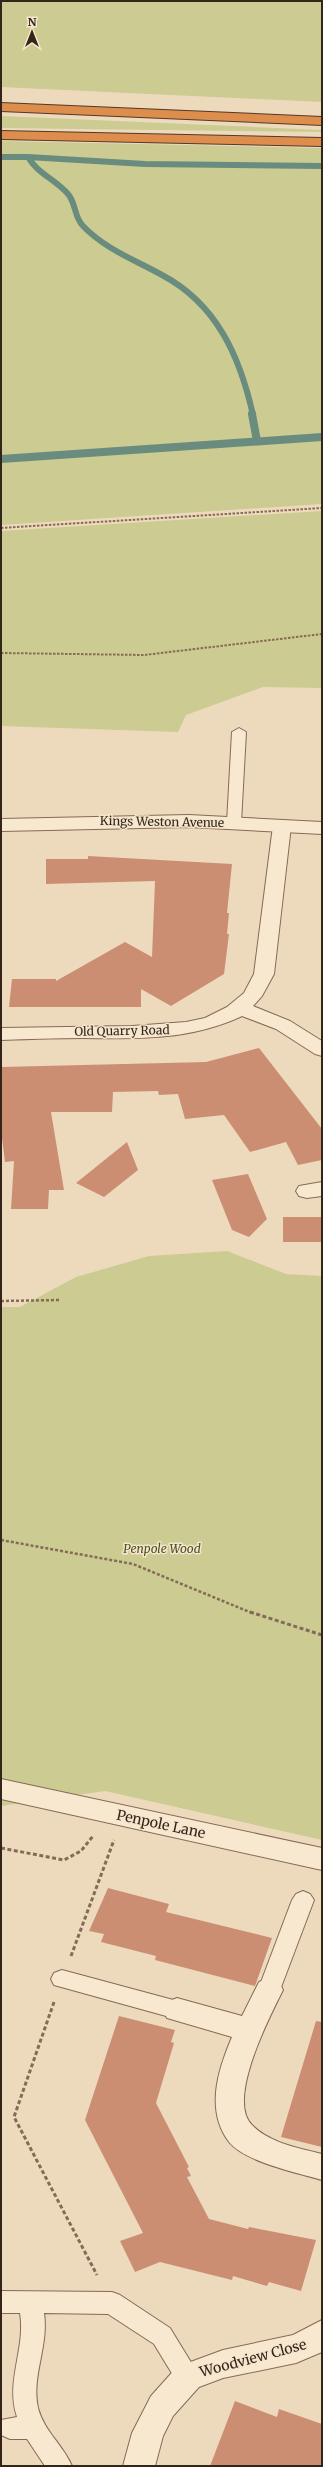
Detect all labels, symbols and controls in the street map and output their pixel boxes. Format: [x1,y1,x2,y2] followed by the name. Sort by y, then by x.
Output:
[12,12,52,52] north arrow
[28,15,37,29] text: N
[100,813,224,830] street label: Kings Weston Avenue
[74,1022,170,1039] street label: Old Quarry Road
[123,1541,201,1556] park label: Penpole Wood
[115,1806,207,1842] street label: Penpole Lane
[197,2335,308,2381] street label: Woodview Close

